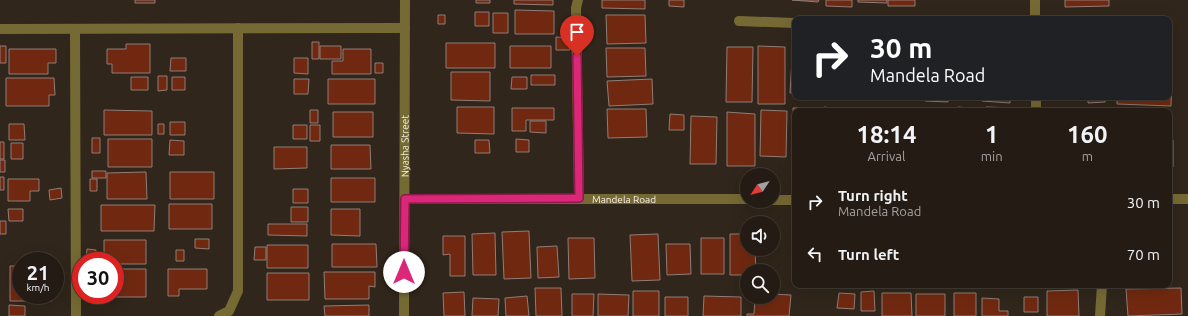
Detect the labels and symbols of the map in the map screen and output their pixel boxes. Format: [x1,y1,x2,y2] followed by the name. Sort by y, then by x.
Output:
[560,15,594,56] pin
[399,115,410,177] street label: Nyasha Street
[740,168,780,208] north arrow
[592,194,656,205] street label: Mandela Road
[383,251,425,293] position arrow
[72,252,124,304] speed limit sign: 30

